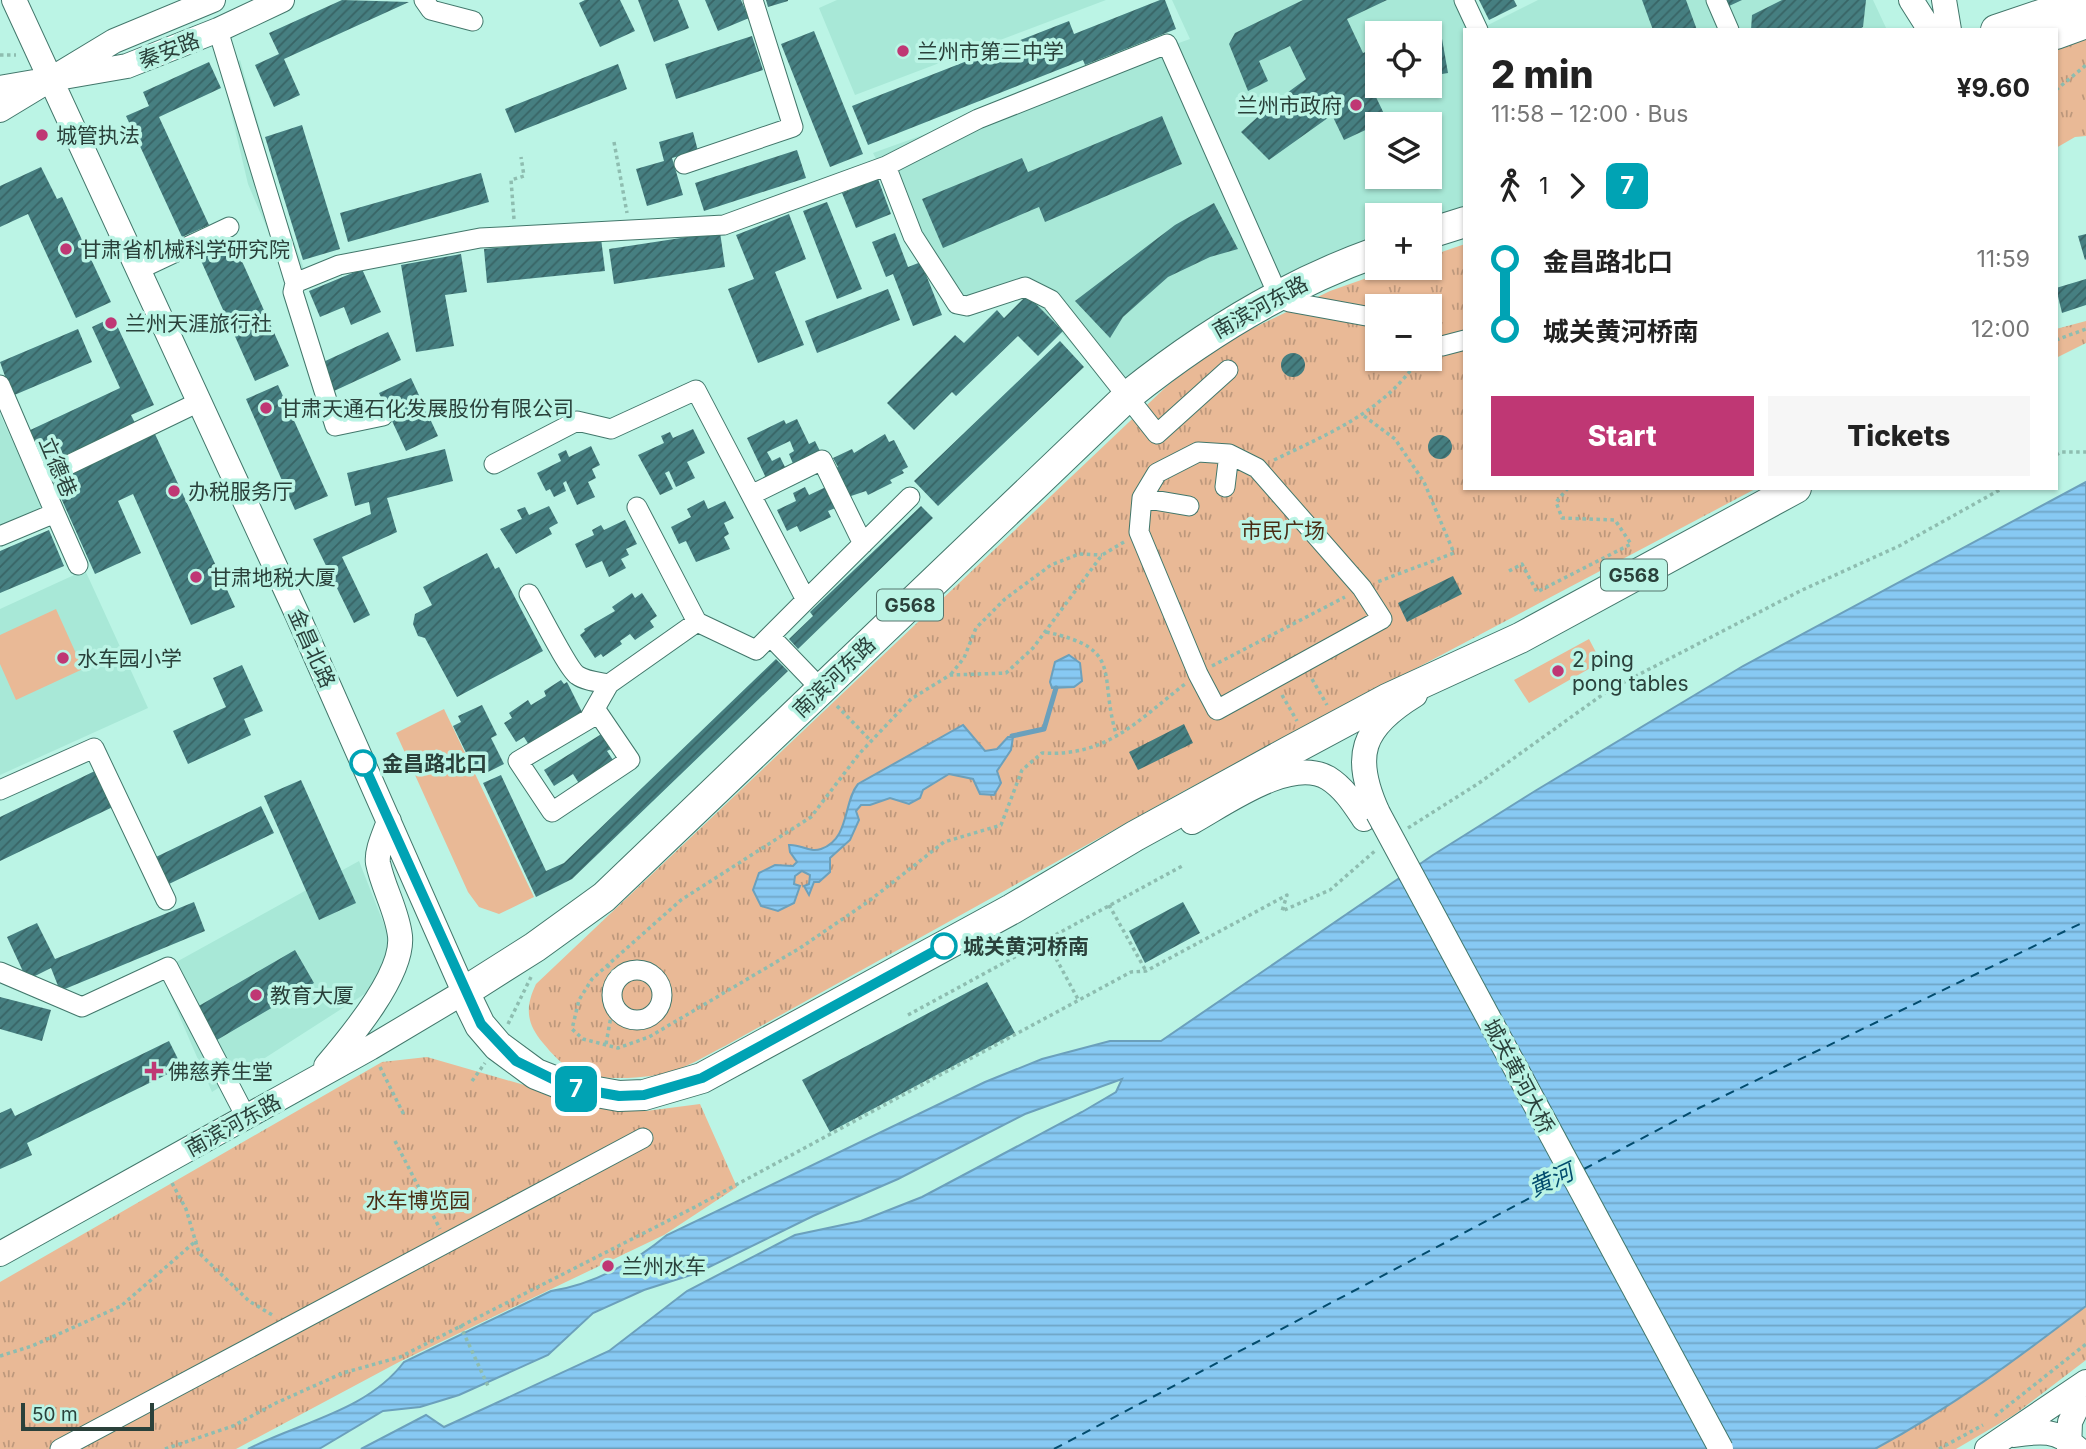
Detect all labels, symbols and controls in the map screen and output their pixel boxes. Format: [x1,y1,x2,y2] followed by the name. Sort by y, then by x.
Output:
[1365,21,1442,371] map controls
[1365,21,1442,98] button: locate
[135,27,203,73] street label: 秦安路
[917,39,1064,64] place label: 兰州市第三中学
[895,43,911,59] marker: 兰州市第三中学
[1491,51,1594,97] text: 2 min
[1957,72,2030,103] text: ¥9.60
[1237,93,1342,118] place label: 兰州市政府
[1348,97,1364,113] marker: 兰州市政府
[1491,100,1688,128] text: 11:58 – 12:00 · Bus
[1365,112,1442,189] button: layers
[56,123,140,148] place label: 城管执法
[34,127,50,143] marker: 城管执法
[1491,167,1529,205] icon: walk
[1558,167,1596,205] icon: forward
[1620,171,1634,200] text: 7
[1539,172,1548,200] text: 1
[1365,203,1442,280] button: +
[80,237,290,262] place label: 甘肃省机械科学研究院
[58,241,74,257] marker: 甘肃省机械科学研究院
[1976,245,2030,273] text: 11:59
[1543,246,1673,277] text: 金昌路北口
[1208,271,1312,343] street label: 南滨河东路
[1365,294,1442,371] button: −
[125,311,272,336] place label: 兰州天涯旅行社
[103,315,119,331] marker: 兰州天涯旅行社
[1971,315,2030,343] text: 12:00
[1543,316,1699,347] text: 城关黄河桥南
[280,396,574,421] place label: 甘肃天通石化发展股份有限公司
[1491,396,1754,476] button: Start
[1768,396,2030,476] button: Tickets
[258,400,274,416] marker: 甘肃天通石化发展股份有限公司
[34,433,82,501] street label: 立德巷
[188,479,293,504] place label: 办税服务厅
[166,483,182,499] marker: 办税服务厅
[1241,518,1325,543] park label: 市民广场
[1601,560,1667,590] road number: G568
[210,565,336,590] place label: 甘肃地税大厦
[188,569,204,585] marker: 甘肃地税大厦
[877,590,943,620] road number: G568
[283,605,341,691] street label: 金昌北路
[788,632,880,722] street label: 南滨河东路
[77,646,182,671] place label: 水车园小学
[1572,647,1689,696] place label: 2 ping pong tables
[55,650,71,666] marker: 水车园小学
[1550,663,1566,679] marker: 2 ping pong tables
[350,750,376,776] marker: 金昌路北口
[382,751,487,776] place label: 金昌路北口
[931,933,957,959] marker: 城关黄河桥南
[963,934,1089,959] place label: 城关黄河桥南
[270,983,354,1008] place label: 教育大厦
[248,987,264,1003] marker: 教育大厦
[1478,1015,1560,1137] street label: 城关黄河大桥
[168,1059,273,1084] place label: 佛慈养生堂
[146,1063,162,1079] marker: 佛慈养生堂
[553,1066,599,1112] line badge: 7
[569,1074,583,1103] text: 7
[181,1089,285,1161] street label: 南滨河东路
[1524,1156,1581,1202] water label: 黄河
[366,1188,471,1213] park label: 水车博览园
[622,1254,706,1279] place label: 兰州水车
[600,1258,616,1274] marker: 兰州水车
[21,1400,154,1432] scale bar
[32,1403,78,1426] text: 50 m

